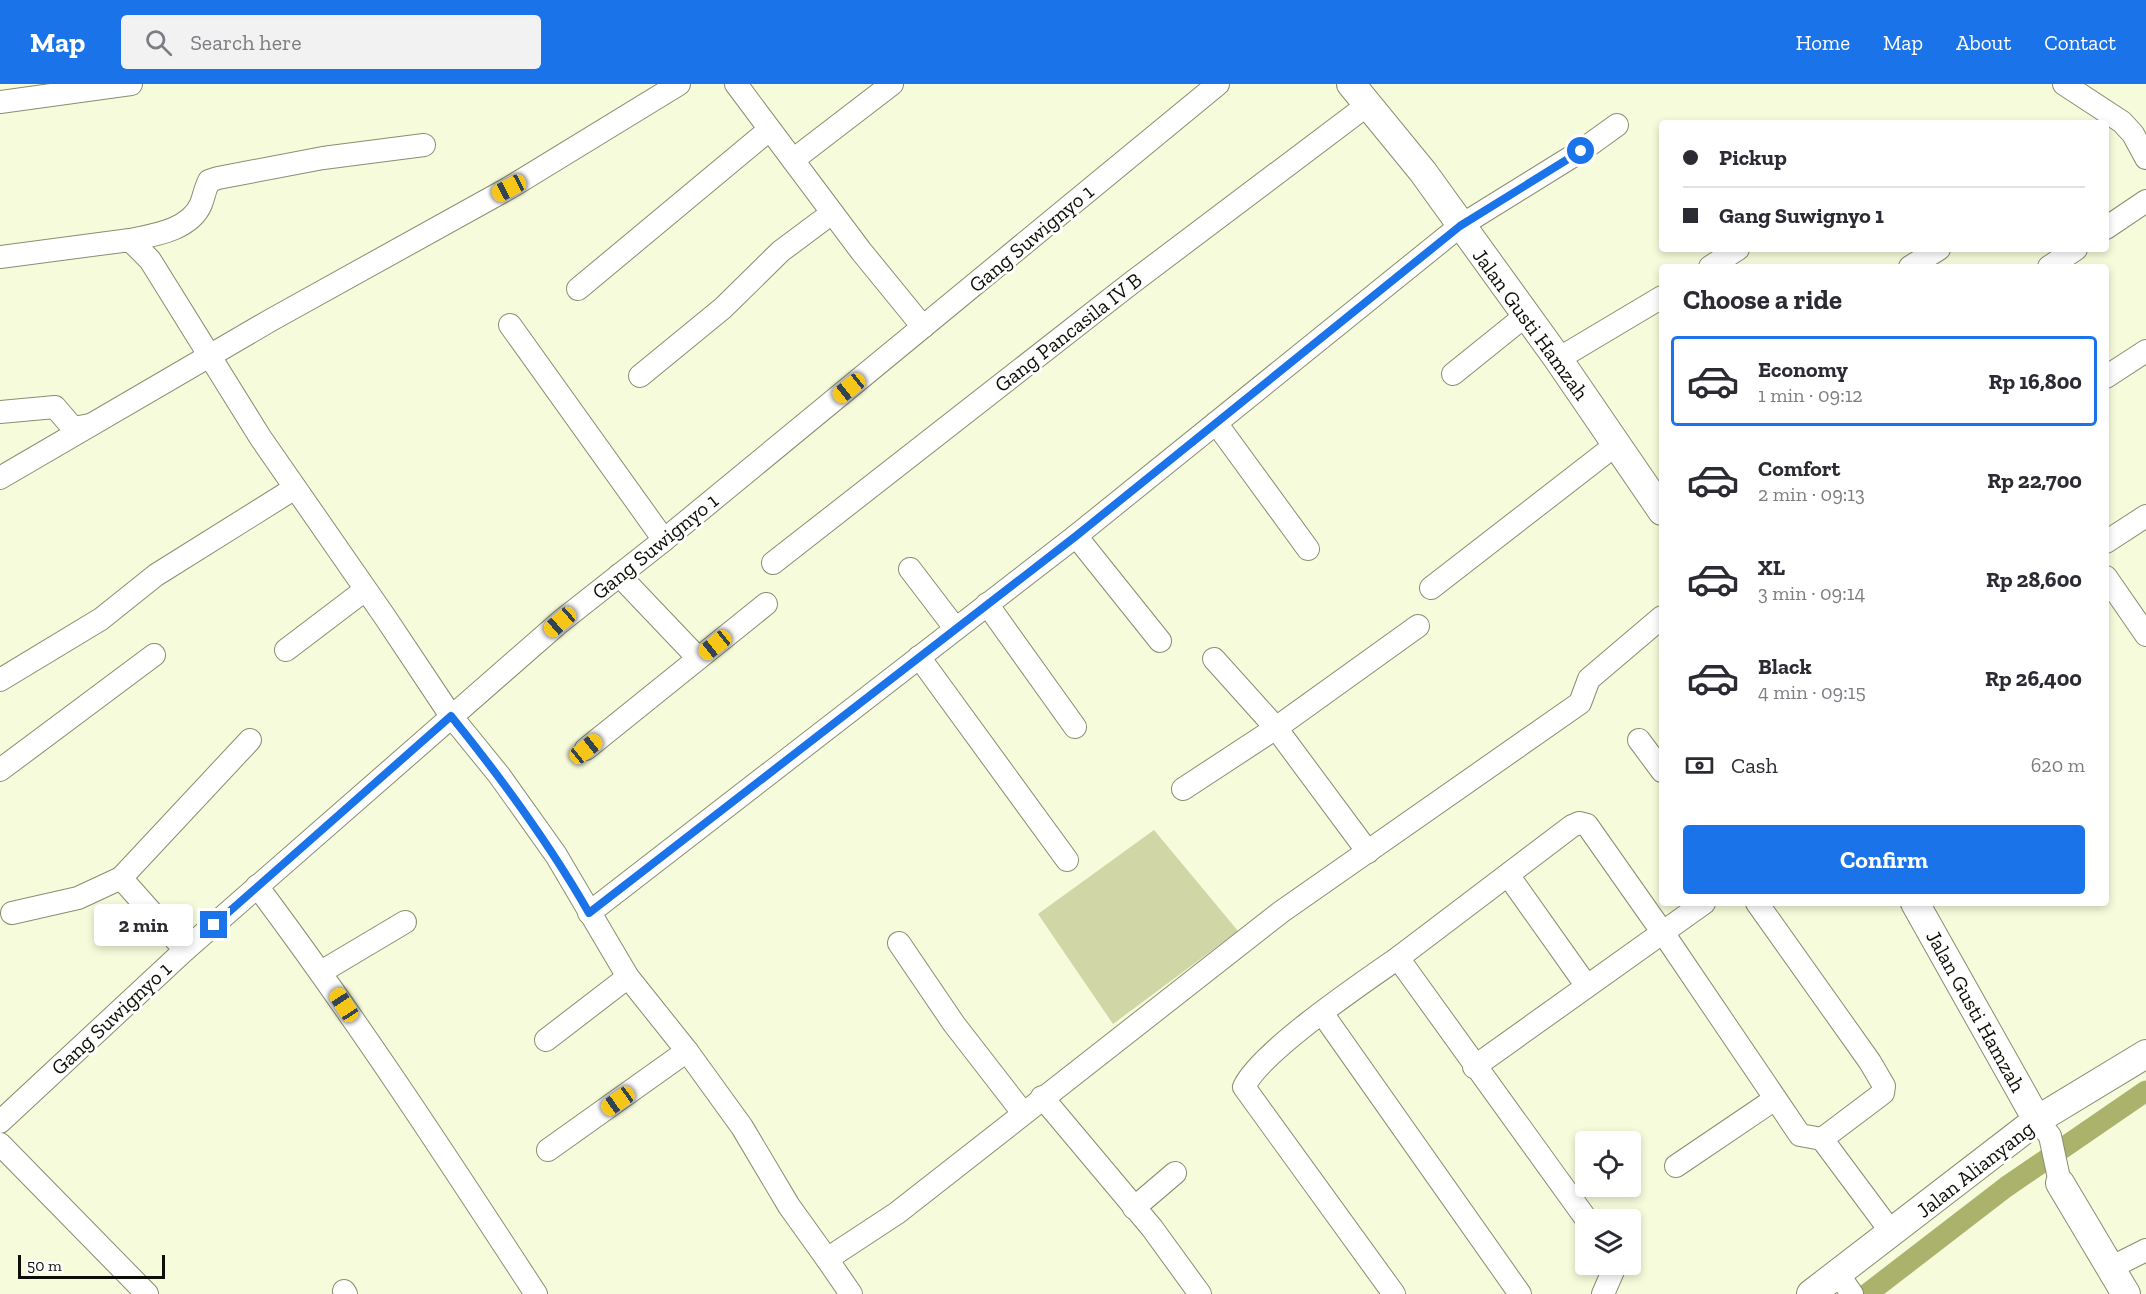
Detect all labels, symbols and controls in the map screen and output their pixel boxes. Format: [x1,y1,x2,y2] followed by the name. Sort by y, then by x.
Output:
[121,15,541,69] search box
[30,26,85,59] text: Map
[142,26,175,59] icon: search
[190,29,302,56] text: Search here
[1796,30,1850,55] text: Home
[1883,30,1923,55] text: Map
[1956,30,2011,55] text: About
[2044,30,2116,55] text: Contact
[1567,137,1594,164] route start
[1719,144,1787,171] text: Pickup
[489,172,529,204] car
[964,179,1098,297] street label: Gang Suwignyo 1
[1719,202,1884,229] text: Gang Suwignyo 1
[1468,243,1594,405] street label: Jalan Gusti Hamzah
[990,267,1146,397] street label: Gang Pancasila IV B
[1683,284,1842,316] text: Choose a ride
[1686,354,1740,408] icon: car
[1758,356,1848,383] text: Economy
[1989,368,2082,395] text: Rp 16,800
[829,370,869,406] car
[1758,383,1863,407] text: 1 min · 09:12
[1686,453,1740,507] icon: car
[1758,455,1840,482] text: Comfort
[1987,467,2082,494] text: Rp 22,700
[1758,482,1865,506] text: 2 min · 09:13
[587,488,723,604] street label: Gang Suwignyo 1
[1686,552,1740,606] icon: car
[1758,554,1785,581] text: XL
[1986,566,2082,593] text: Rp 28,600
[1758,581,1865,605] text: 3 min · 09:14
[541,603,579,641] car
[695,627,735,663] car
[1686,651,1740,705] icon: car
[1758,653,1812,680] text: Black
[1985,665,2082,692] text: Rp 26,400
[1758,680,1866,704] text: 4 min · 09:15
[566,731,606,767] car
[1683,749,1716,782] icon: cash
[1731,752,1778,779] text: Cash
[2031,753,2085,777] text: 620 m
[1683,825,2085,894] button: Confirm
[94,904,193,946] callout: 2 min
[200,911,227,938] route end
[119,913,168,937] text: 2 min
[1921,926,2031,1096] street label: Jalan Gusti Hamzah
[46,956,176,1080] street label: Gang Suwignyo 1
[327,985,361,1025] car
[598,1083,638,1119] car
[1911,1115,2039,1223] street label: Jalan Alianyang
[1575,1131,1641,1275] map controls
[1575,1131,1641,1197] button: locate
[1575,1209,1641,1275] button: layers
[18,1252,165,1280] scale bar
[27,1256,62,1275] text: 50 m

